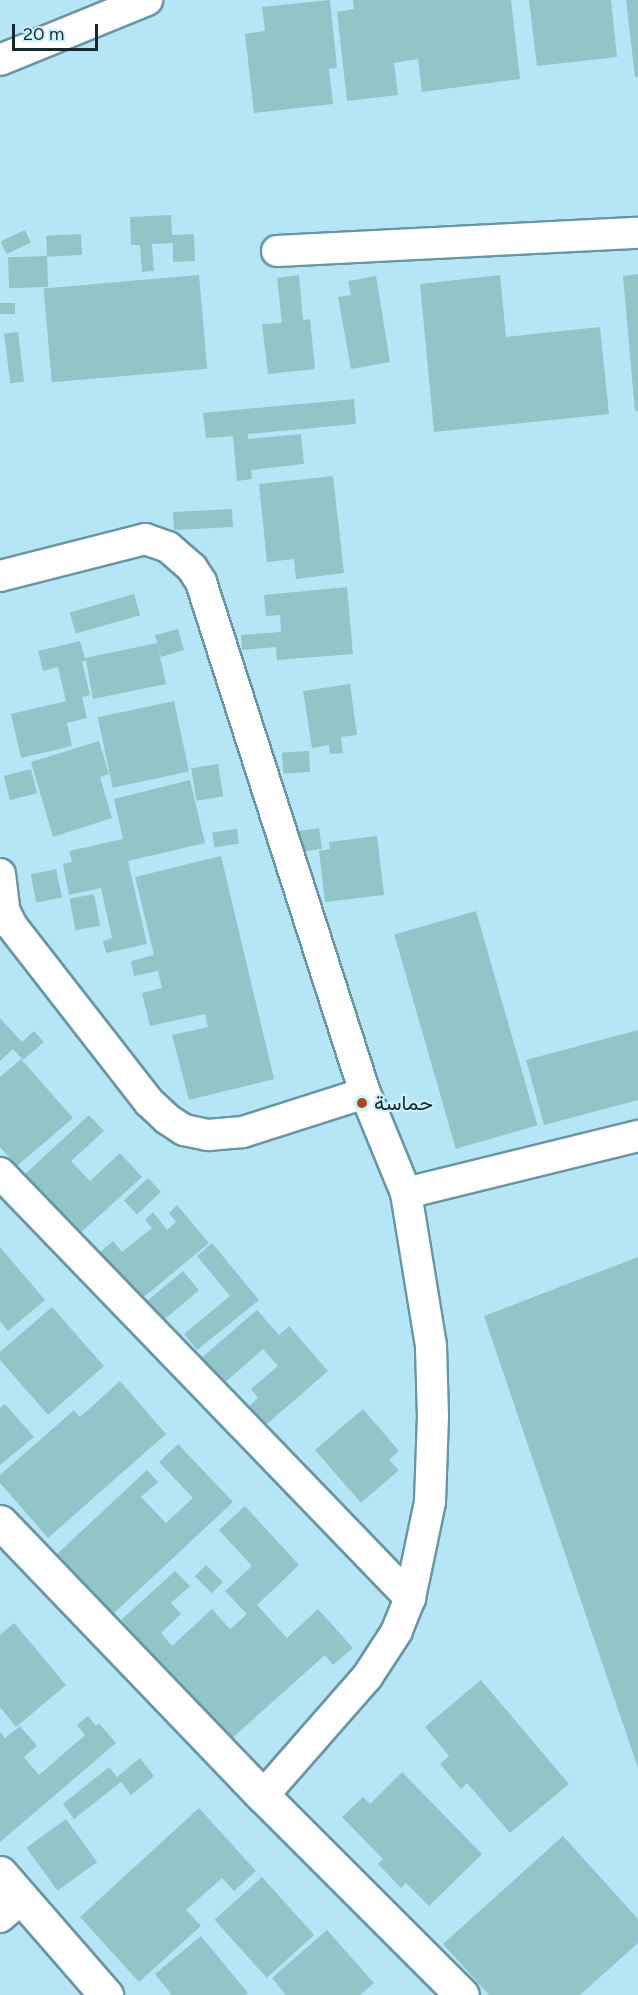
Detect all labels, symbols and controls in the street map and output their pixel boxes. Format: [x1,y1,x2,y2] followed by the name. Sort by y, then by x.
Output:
[15,12,100,50] scale bar
[23,23,64,45] text: 20 m
[374,1090,433,1116] place label: حماسة
[355,1096,369,1110] marker: حماسة

